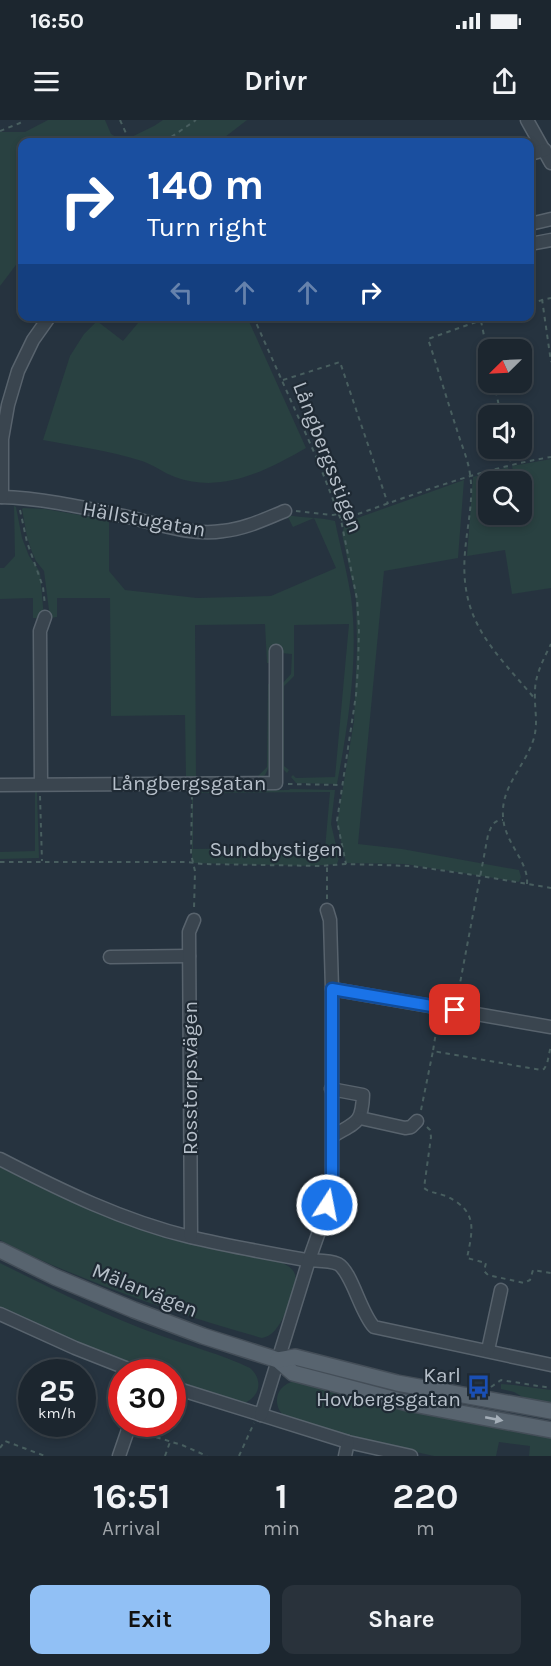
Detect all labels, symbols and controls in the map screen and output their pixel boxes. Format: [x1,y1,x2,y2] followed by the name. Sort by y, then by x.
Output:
[30,8,84,34] text: 16:50
[30,65,63,98] icon: menu
[244,65,307,97] text: Drivr
[488,65,521,98] icon: share
[147,160,264,210] text: 140 m
[48,162,126,240] icon: right
[147,211,267,243] text: Turn right
[165,276,198,309] icon: left
[228,276,261,309] icon: ahead
[291,276,324,309] icon: ahead
[354,276,387,309] icon: right
[478,339,532,393] north arrow
[478,339,532,525] map controls
[288,378,368,536] street label: Långbergsstigen
[478,405,532,459] button: sound
[478,471,532,525] button: search
[81,496,207,542] street label: Hällstugatan
[112,771,266,795] street label: Långbergsgatan
[209,837,343,861] street label: Sundbystigen
[429,984,480,1035] pin
[438,993,471,1026] icon: arrive
[178,1001,202,1155] street label: Rosstorpsvägen
[295,1173,359,1237] position arrow
[89,1258,201,1322] street label: Mälarvägen
[108,1359,186,1437] speed limit sign: 30
[316,1363,461,1411] place label: Karl Hovbergsgatan
[39,1373,75,1409] text: 25
[466,1374,492,1400] bus stop icon: Karl Hovbergsgatan
[38,1404,76,1422] text: km/h
[484,1415,503,1424] one-way arrow
[92,1475,171,1517] text: 16:51
[275,1475,288,1517] text: 1
[392,1475,459,1517] text: 220
[102,1517,161,1540] text: Arrival
[263,1517,300,1540] text: min
[416,1517,435,1540] text: m
[30,1585,270,1654] button: Exit
[282,1585,521,1654] button: Share

